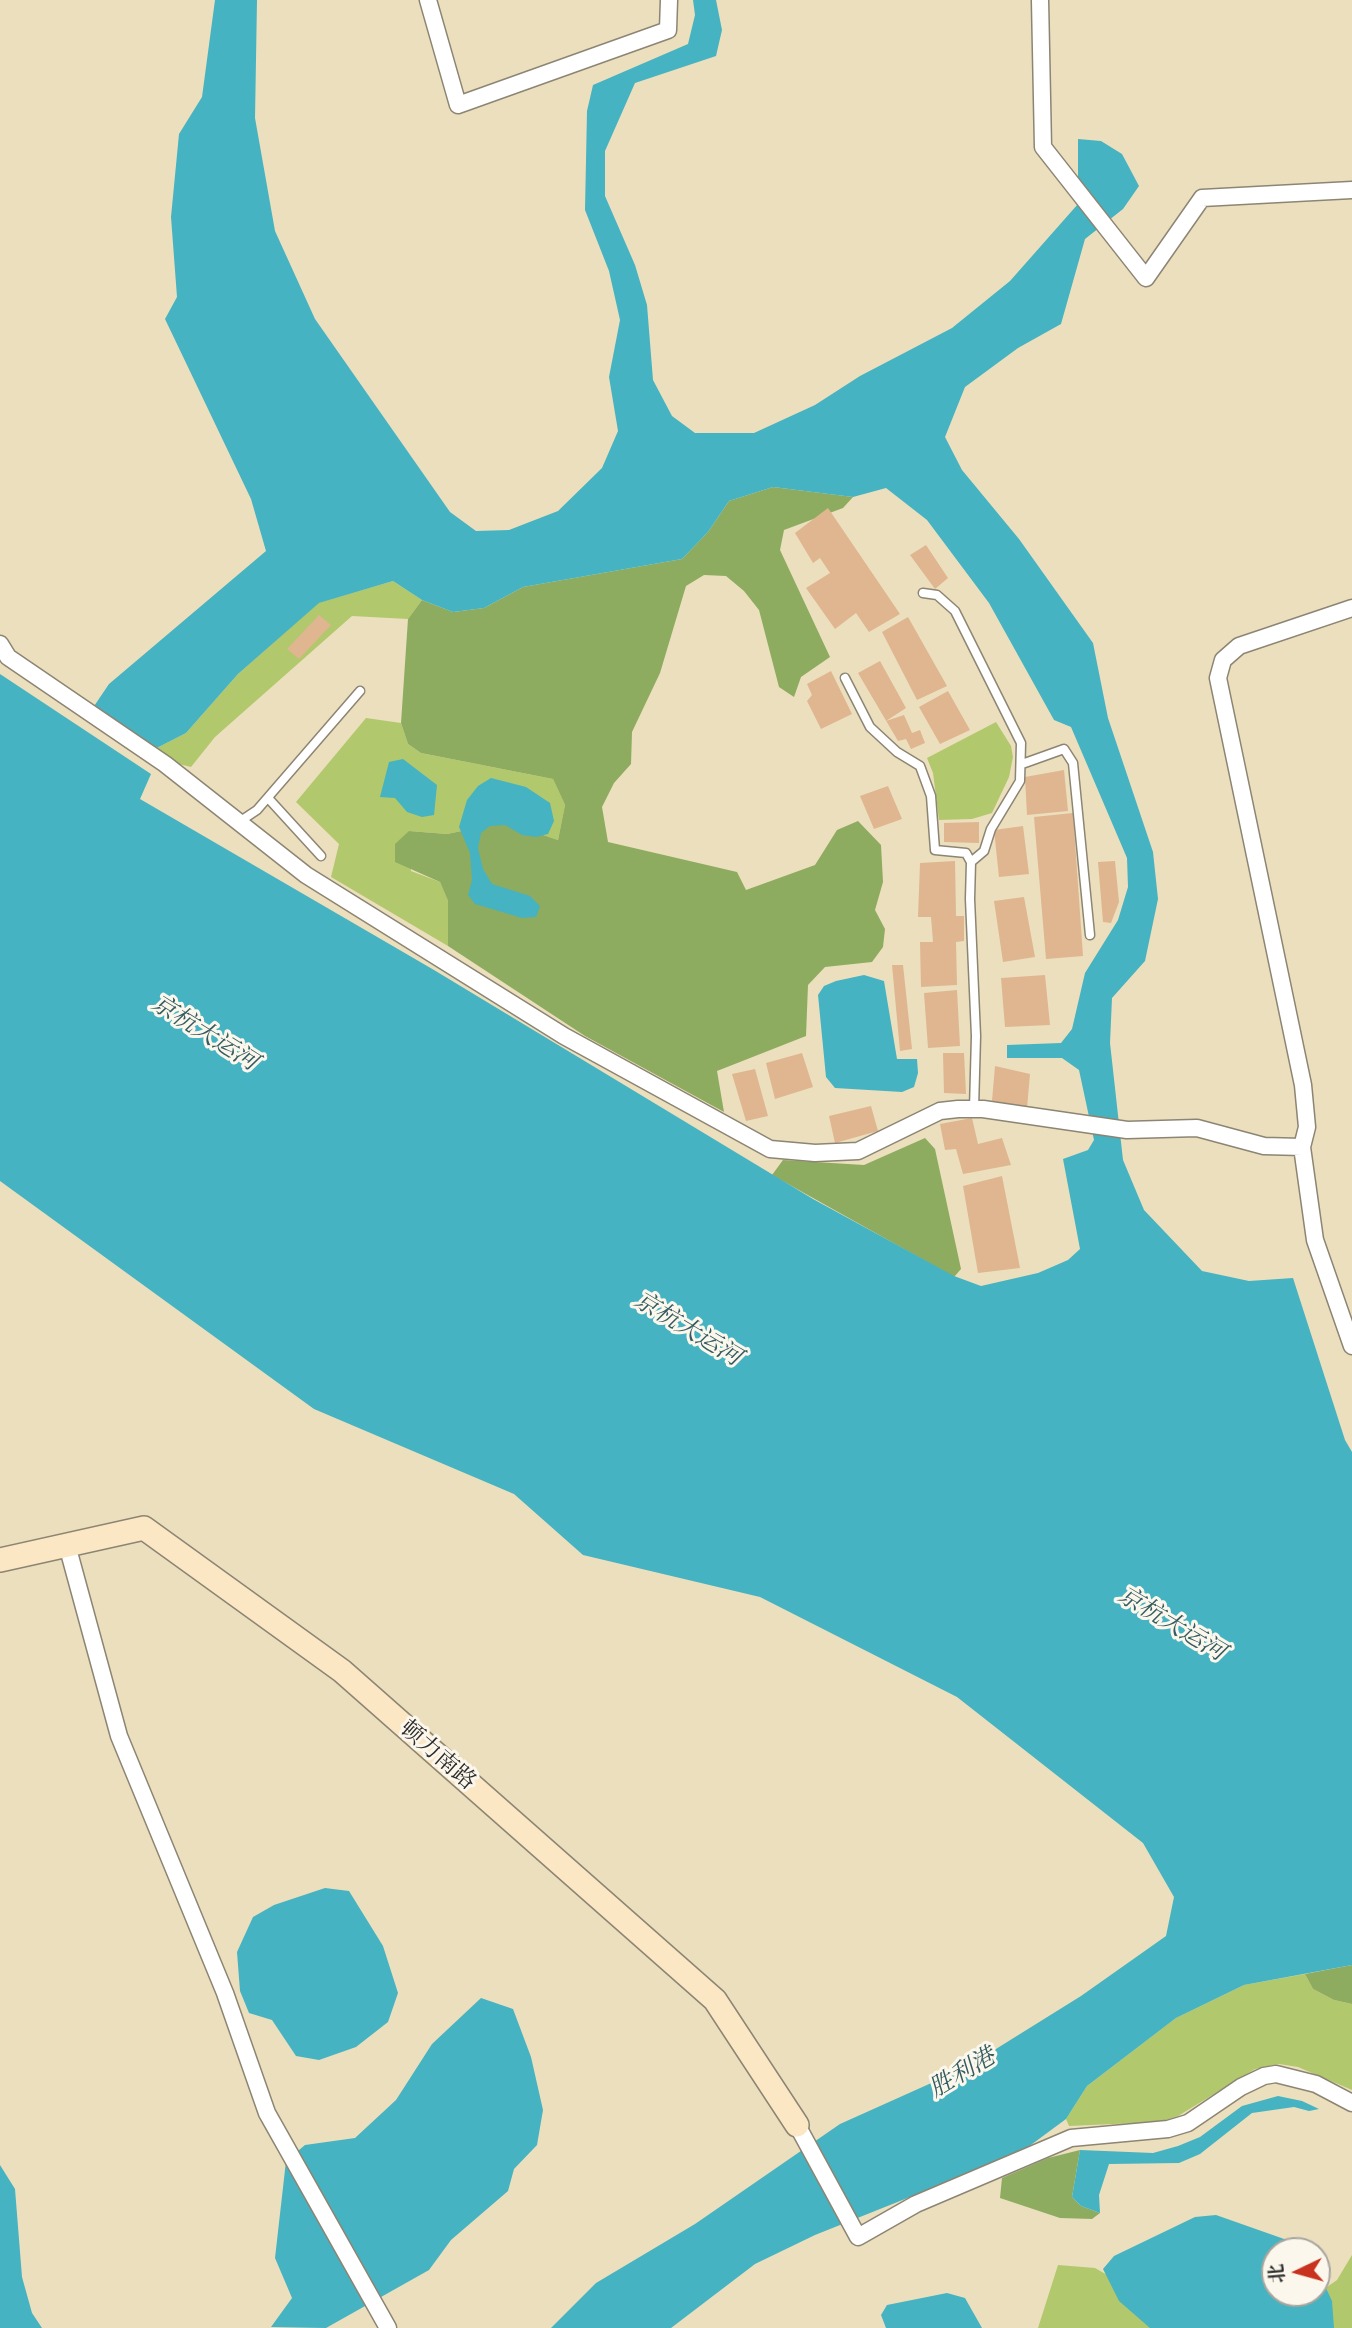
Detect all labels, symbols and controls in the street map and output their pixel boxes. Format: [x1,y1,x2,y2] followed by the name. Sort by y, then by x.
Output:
[145,990,263,1078] water label: 京杭大运河
[628,1287,746,1373] water label: 京杭大运河
[1112,1582,1230,1668] water label: 京杭大运河
[393,1715,481,1797] street label: 顿力南路
[925,2043,1001,2105] water label: 胜利港
[1261,2237,1331,2307] north arrow
[1264,2263,1290,2284] text: 北

